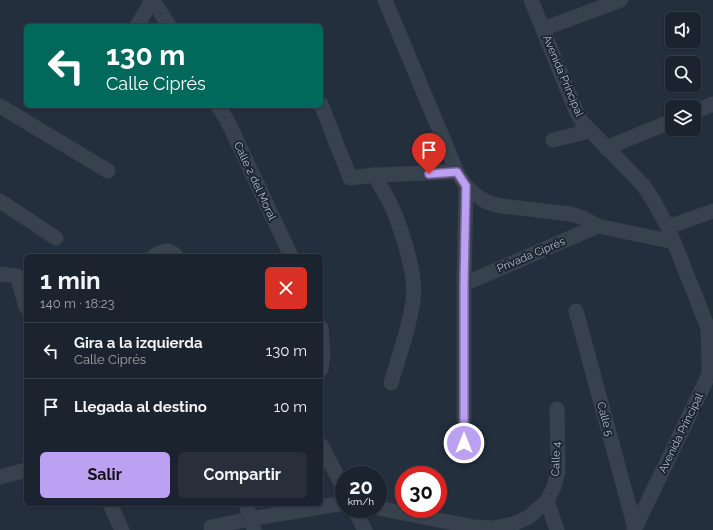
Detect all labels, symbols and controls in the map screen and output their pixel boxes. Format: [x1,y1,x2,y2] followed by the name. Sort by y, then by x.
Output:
[665,12,701,136] map controls
[665,12,701,48] button: sound
[540,33,586,119] street label: Avenida Principal
[106,39,185,72] text: 130 m
[40,40,92,92] icon: left
[665,56,701,92] button: search
[106,73,206,94] text: Calle Ciprés
[665,100,701,136] button: layers
[412,133,446,174] pin
[418,139,440,161] icon: arrive
[231,140,279,222] street label: Calle 2 del Moral
[495,235,567,275] street label: Privada Ciprés
[40,266,101,295] text: 1 min
[265,267,307,309] button: close
[40,296,114,311] text: 140 m · 18:23
[74,334,203,352] text: Gira a la izquierda
[40,340,62,362] icon: left
[266,342,307,360] text: 130 m
[74,352,146,367] text: Calle Ciprés
[656,391,706,475] street label: Avenida Principal
[40,396,62,418] icon: arrive
[74,398,207,416] text: Llegada al destino
[274,398,307,416] text: 10 m
[594,401,616,437] street label: Calle 5
[443,422,485,464] position arrow
[549,441,563,477] street label: Calle 4
[40,452,170,498] button: Salir
[178,452,307,498] button: Compartir
[395,466,447,518] speed limit sign: 30
[349,475,373,499] text: 20
[348,496,374,507] text: km/h

